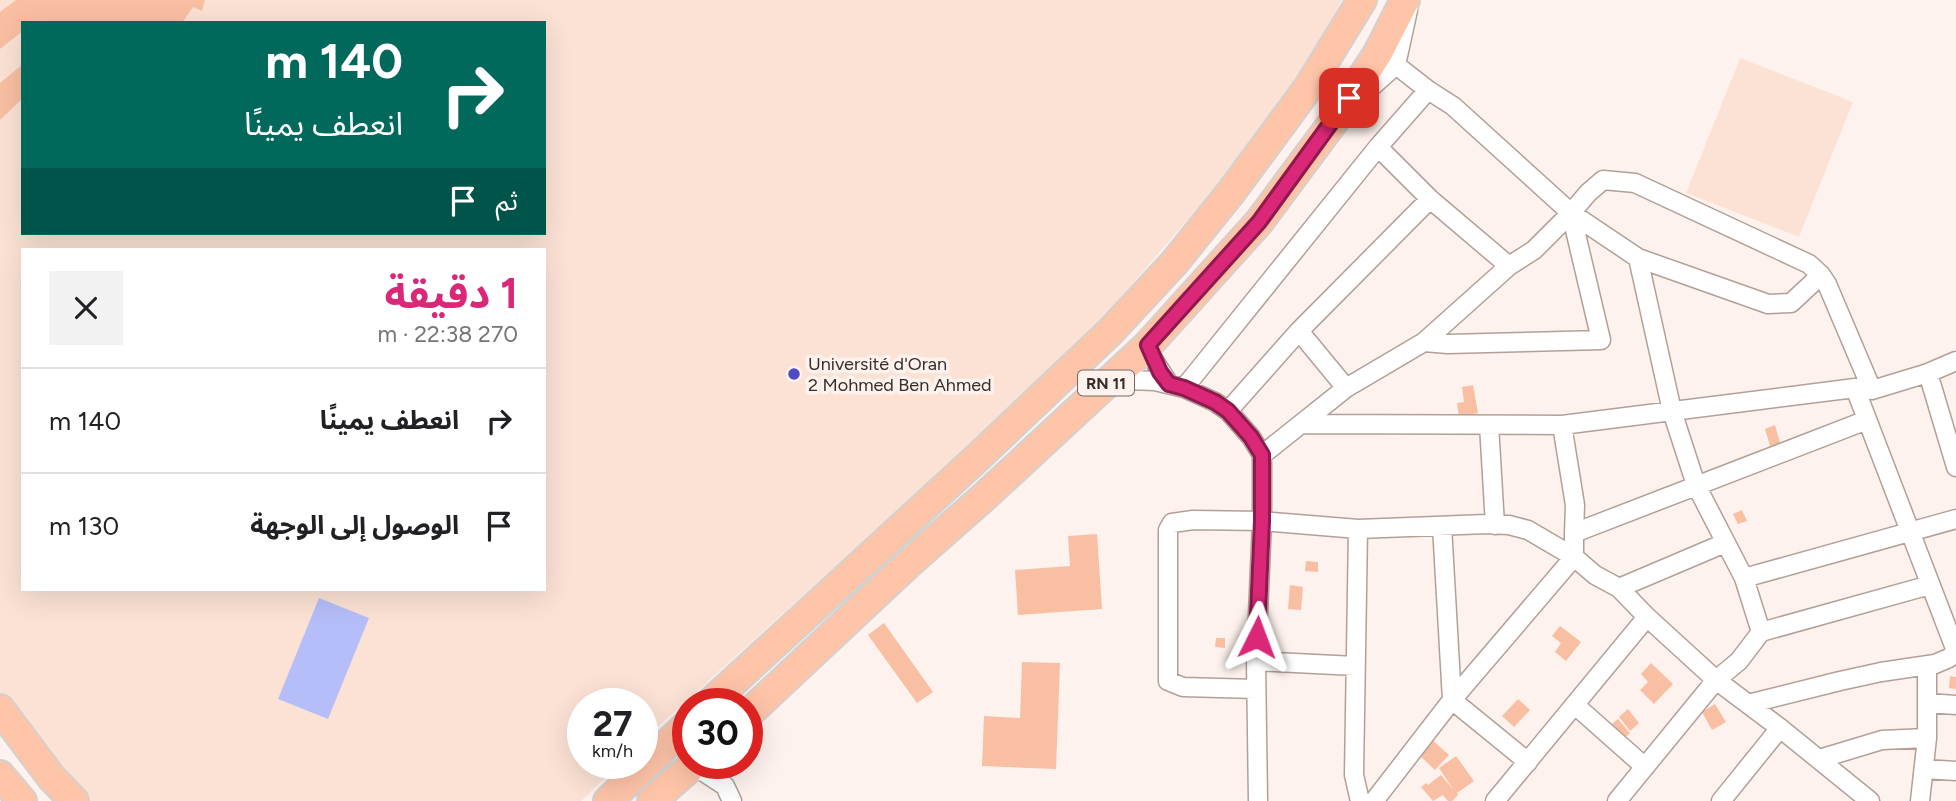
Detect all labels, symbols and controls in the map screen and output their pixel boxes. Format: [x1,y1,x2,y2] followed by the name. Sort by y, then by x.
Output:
[265,31,403,90] text: 140 m
[427,49,518,140] icon: right
[1319,68,1379,128] pin
[1330,79,1368,117] icon: arrive
[244,105,403,143] text: انعطف يمينًا
[444,182,482,220] icon: arrive
[496,185,518,217] text: ثم
[385,268,518,319] text: 1 دقيقة
[49,271,123,345] button: close
[377,320,518,348] text: 270 m · 22:38
[808,353,992,396] place label: Université d'Oran 2 Mohmed Ben Ahmed
[786,366,802,382] marker: Université d'Oran 2 Mohmed Ben Ahmed
[1078,370,1134,396] road number: RN 11
[480,402,518,440] icon: right
[320,404,459,436] text: انعطف يمينًا
[49,405,121,437] text: 140 m
[480,507,518,545] icon: arrive
[250,509,459,541] text: الوصول إلى الوجهة
[49,510,119,542] text: 130 m
[1220,600,1294,674] position arrow
[672,688,763,779] speed limit sign: 30
[593,703,632,745] text: 27
[592,740,633,762] text: km/h

